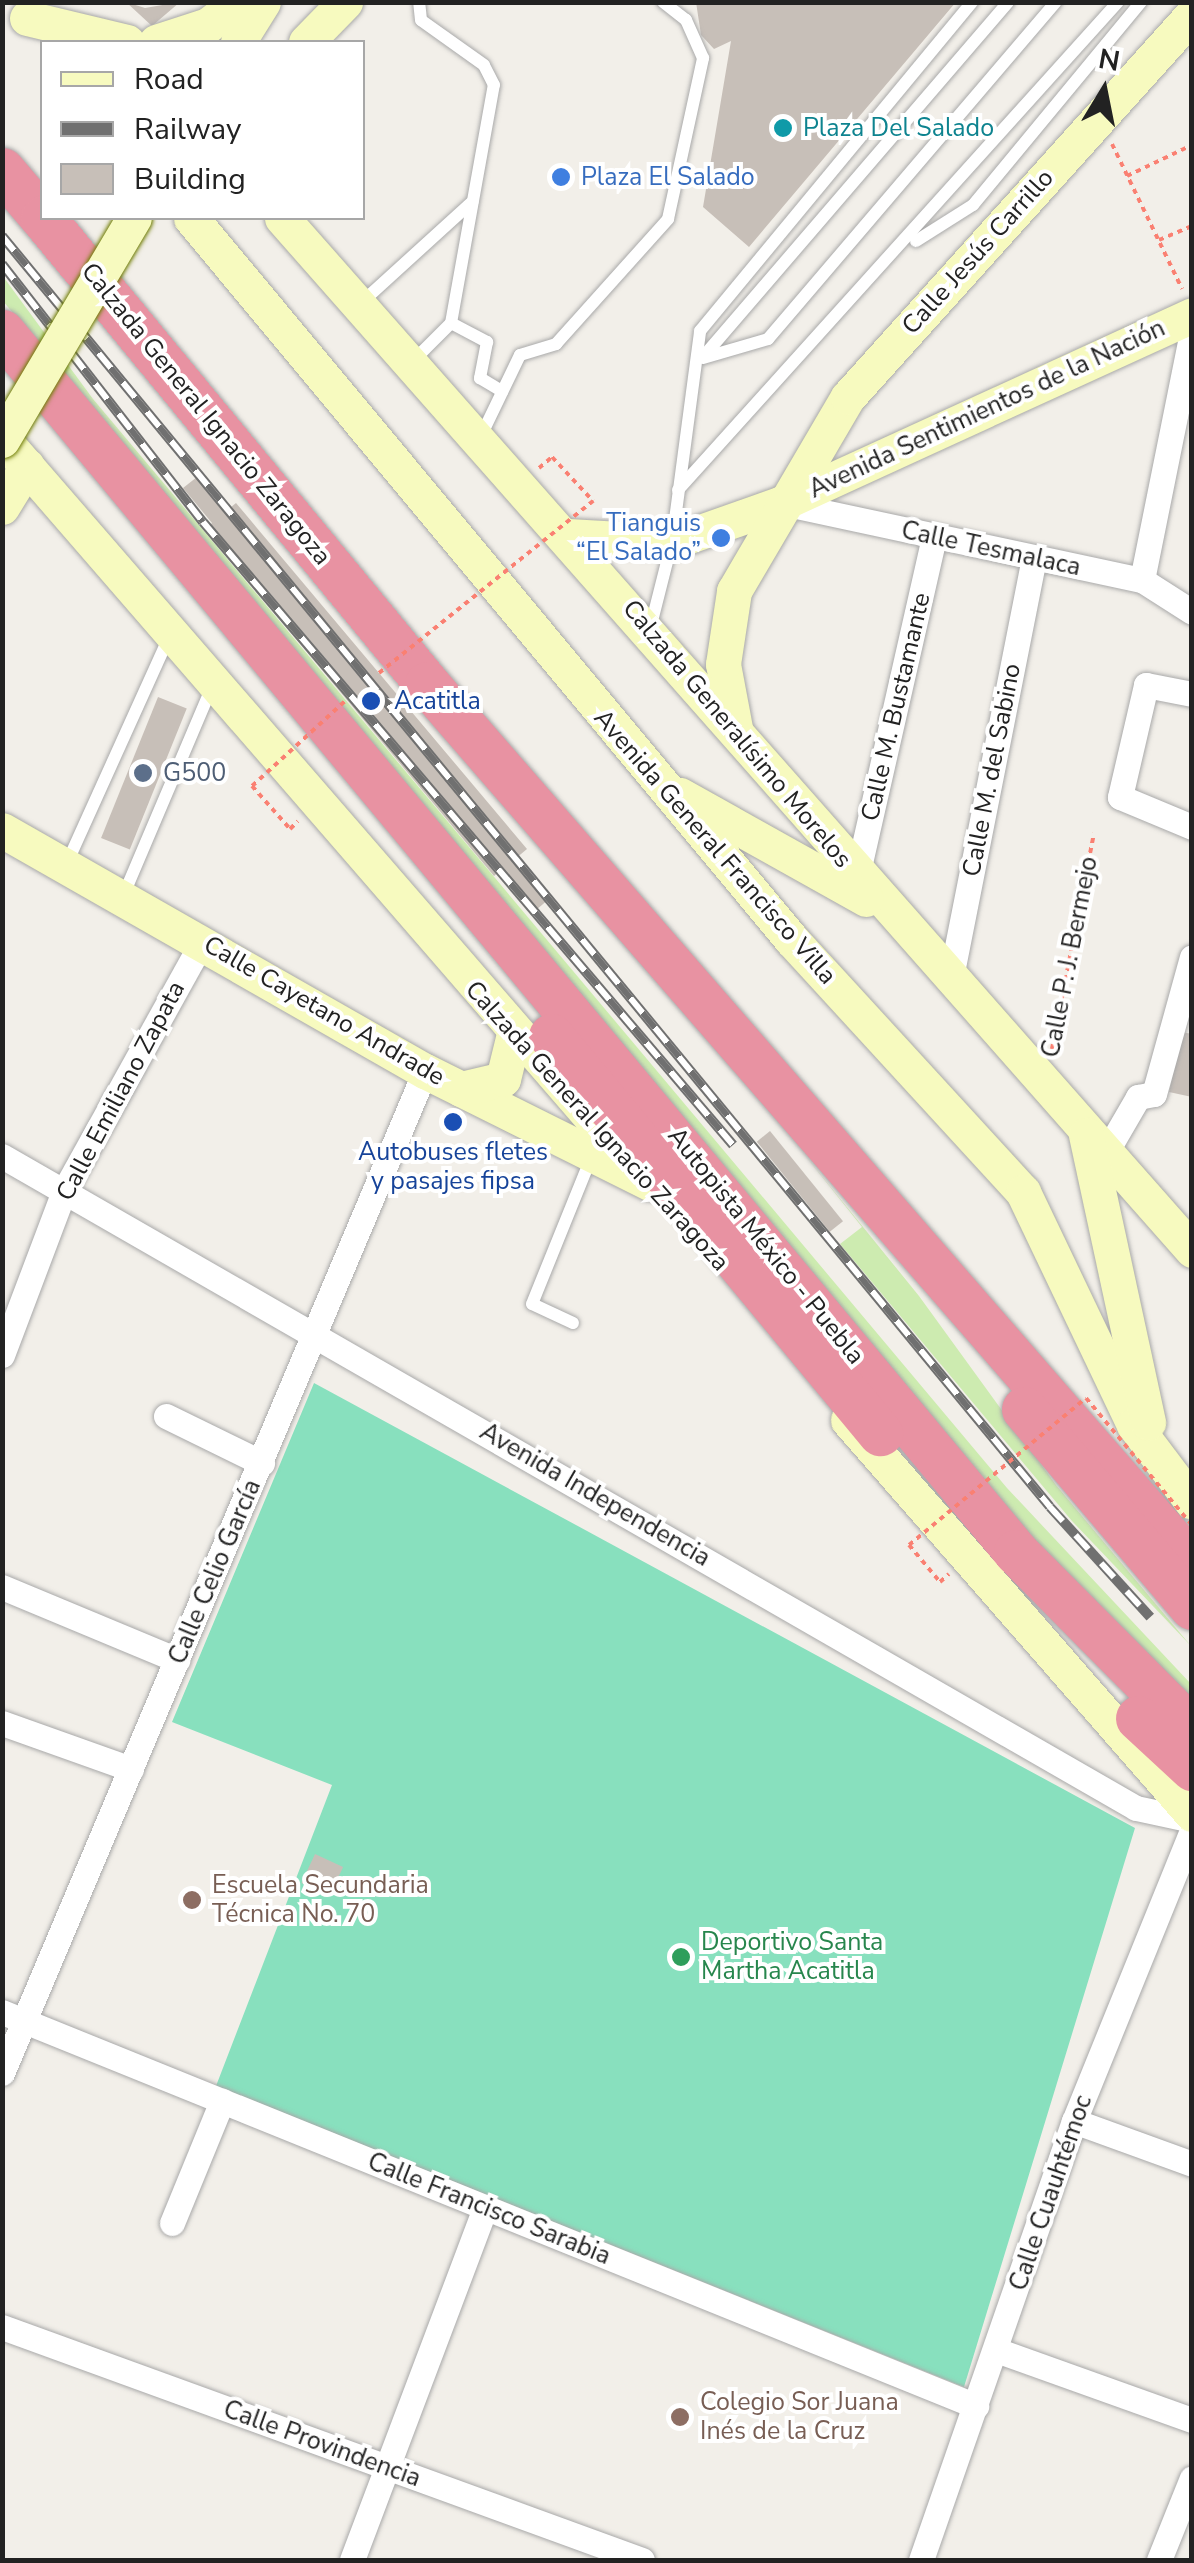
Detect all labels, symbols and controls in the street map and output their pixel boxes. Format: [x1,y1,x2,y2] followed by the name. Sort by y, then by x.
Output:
[40,40,365,220] legend
[1054,40,1154,140] north arrow
[1096,40,1123,81] text: N
[134,59,204,100] text: Road
[134,109,242,150] text: Railway
[803,113,994,143] place label: Plaza Del Salado
[772,117,794,139] marker: Plaza Del Salado
[134,159,246,200] text: Building
[581,162,755,192] place label: Plaza El Salado
[896,163,1060,341] street label: Calle Jesús Carrillo
[550,166,572,188] marker: Plaza El Salado
[75,257,337,571] street label: Calzada General Ignacio Zaragoza
[804,313,1170,505] street label: Avenida Sentimientos de la Nación
[576,509,701,568] place label: Tianguis “El Salado”
[899,515,1083,583] street label: Calle Tesmalaca
[710,527,732,549] marker: Tianguis “El Salado”
[855,590,937,824] street label: Calle M. Bustamante
[616,594,858,874] street label: Calzada Generalísimo Morelos
[957,661,1027,879] street label: Calle M. del Sabino
[394,686,481,716] place label: Acatitla
[358,688,384,714] marker: Acatitla
[587,703,843,991] street label: Avenida General Francisco Villa
[163,758,226,788] place label: G500
[132,762,154,784] marker: G500
[1036,854,1104,1060] street label: Calle P. J. Bermejo
[198,930,450,1092] street label: Calle Cayetano Andrade
[459,975,735,1277] street label: Calzada General Ignacio Zaragoza
[50,976,192,1206] street label: Calle Emiliano Zapata
[442,1111,464,1133] marker: Autobuses fletes y pasajes fipsa
[661,1122,871,1370] street label: Autopista México - Puebla
[358,1138,548,1197] place label: Autobuses fletes y pasajes fipsa
[474,1417,716,1573] street label: Avenida Independencia
[163,1475,267,1669] street label: Calle Celio García
[212,1871,429,1930] place label: Escuela Secundaria Técnica No. 70
[181,1889,203,1911] marker: Escuela Secundaria Técnica No. 70
[701,1928,883,1987] place label: Deportivo Santa Martha Acatitla
[670,1946,692,1968] marker: Deportivo Santa Martha Acatitla
[1003,2091,1099,2295] street label: Calle Cuauhtémoc
[363,2147,615,2271] street label: Calle Francisco Sarabia
[700,2388,899,2447] place label: Colegio Sor Juana Inés de la Cruz
[219,2394,425,2494] street label: Calle Provindencia
[669,2406,691,2428] marker: Colegio Sor Juana Inés de la Cruz

